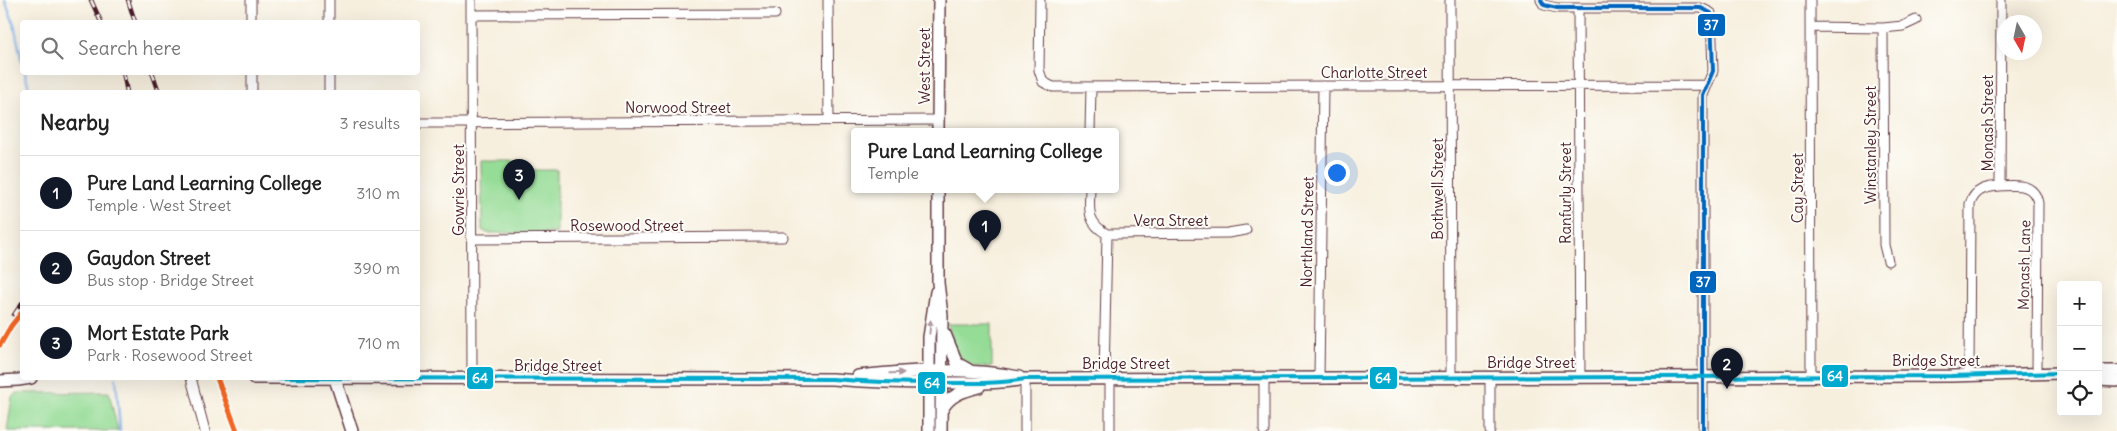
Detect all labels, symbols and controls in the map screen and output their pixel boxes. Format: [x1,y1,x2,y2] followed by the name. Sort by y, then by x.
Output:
[1697,13,1726,37] line badge: 37
[1997,15,2042,60] north arrow
[1704,16,1719,34] text: 37
[20,20,420,75] search box
[915,28,934,104] street label: West Street
[38,34,66,62] icon: search
[78,36,181,60] text: Search here
[1321,63,1427,82] street label: Charlotte Street
[1978,75,1997,171] street label: Monash Street
[1861,86,1880,204] street label: Winstanley Street
[625,98,731,117] street label: Norwood Street
[40,109,110,136] text: Nearby
[340,113,400,133] text: 3 results
[851,128,1119,193] popup
[1428,138,1447,240] street label: Bothwell Street
[868,139,1102,163] text: Pure Land Learning College
[1556,142,1575,244] street label: Ranfurly Street
[449,144,468,236] street label: Gowrie Street
[1788,153,1807,223] street label: Cay Street
[503,159,535,200] pin: 3
[1324,160,1350,186] your location
[868,163,919,183] text: Temple
[87,171,322,195] text: Pure Land Learning College
[1297,176,1317,288] street label: Northland Street
[53,183,59,203] text: 1
[356,183,400,203] text: 310 m
[87,195,231,215] text: Temple · West Street
[969,210,1001,251] pin: 1
[1133,211,1209,230] street label: Vera Street
[570,216,684,235] street label: Rosewood Street
[2014,220,2034,310] street label: Monash Lane
[87,246,210,270] text: Gaydon Street
[52,258,60,278] text: 2
[353,258,400,278] text: 390 m
[87,270,254,290] text: Bus stop · Bridge Street
[1689,270,1717,294] line badge: 37
[1696,273,1711,291] text: 37
[2057,281,2102,416] map controls
[2057,281,2102,326] button: +
[926,319,934,335] one-way arrow
[87,321,229,345] text: Mort Estate Park
[2057,326,2102,371] button: −
[51,333,61,353] text: 3
[357,333,400,353] text: 710 m
[87,345,253,365] text: Park · Rosewood Street
[1711,348,1743,389] pin: 2
[1892,351,1980,370] street label: Bridge Street
[1487,353,1575,372] street label: Bridge Street
[1082,354,1170,373] street label: Bridge Street
[514,356,602,375] street label: Bridge Street
[1821,364,1849,388] line badge: 64
[466,366,494,390] line badge: 64
[1369,366,1398,390] line badge: 64
[1827,367,1843,385] text: 64
[472,369,488,387] text: 64
[890,369,906,377] one-way arrow
[1375,369,1391,387] text: 64
[917,371,946,395] line badge: 64
[2057,371,2102,416] button: locate
[924,374,940,392] text: 64

